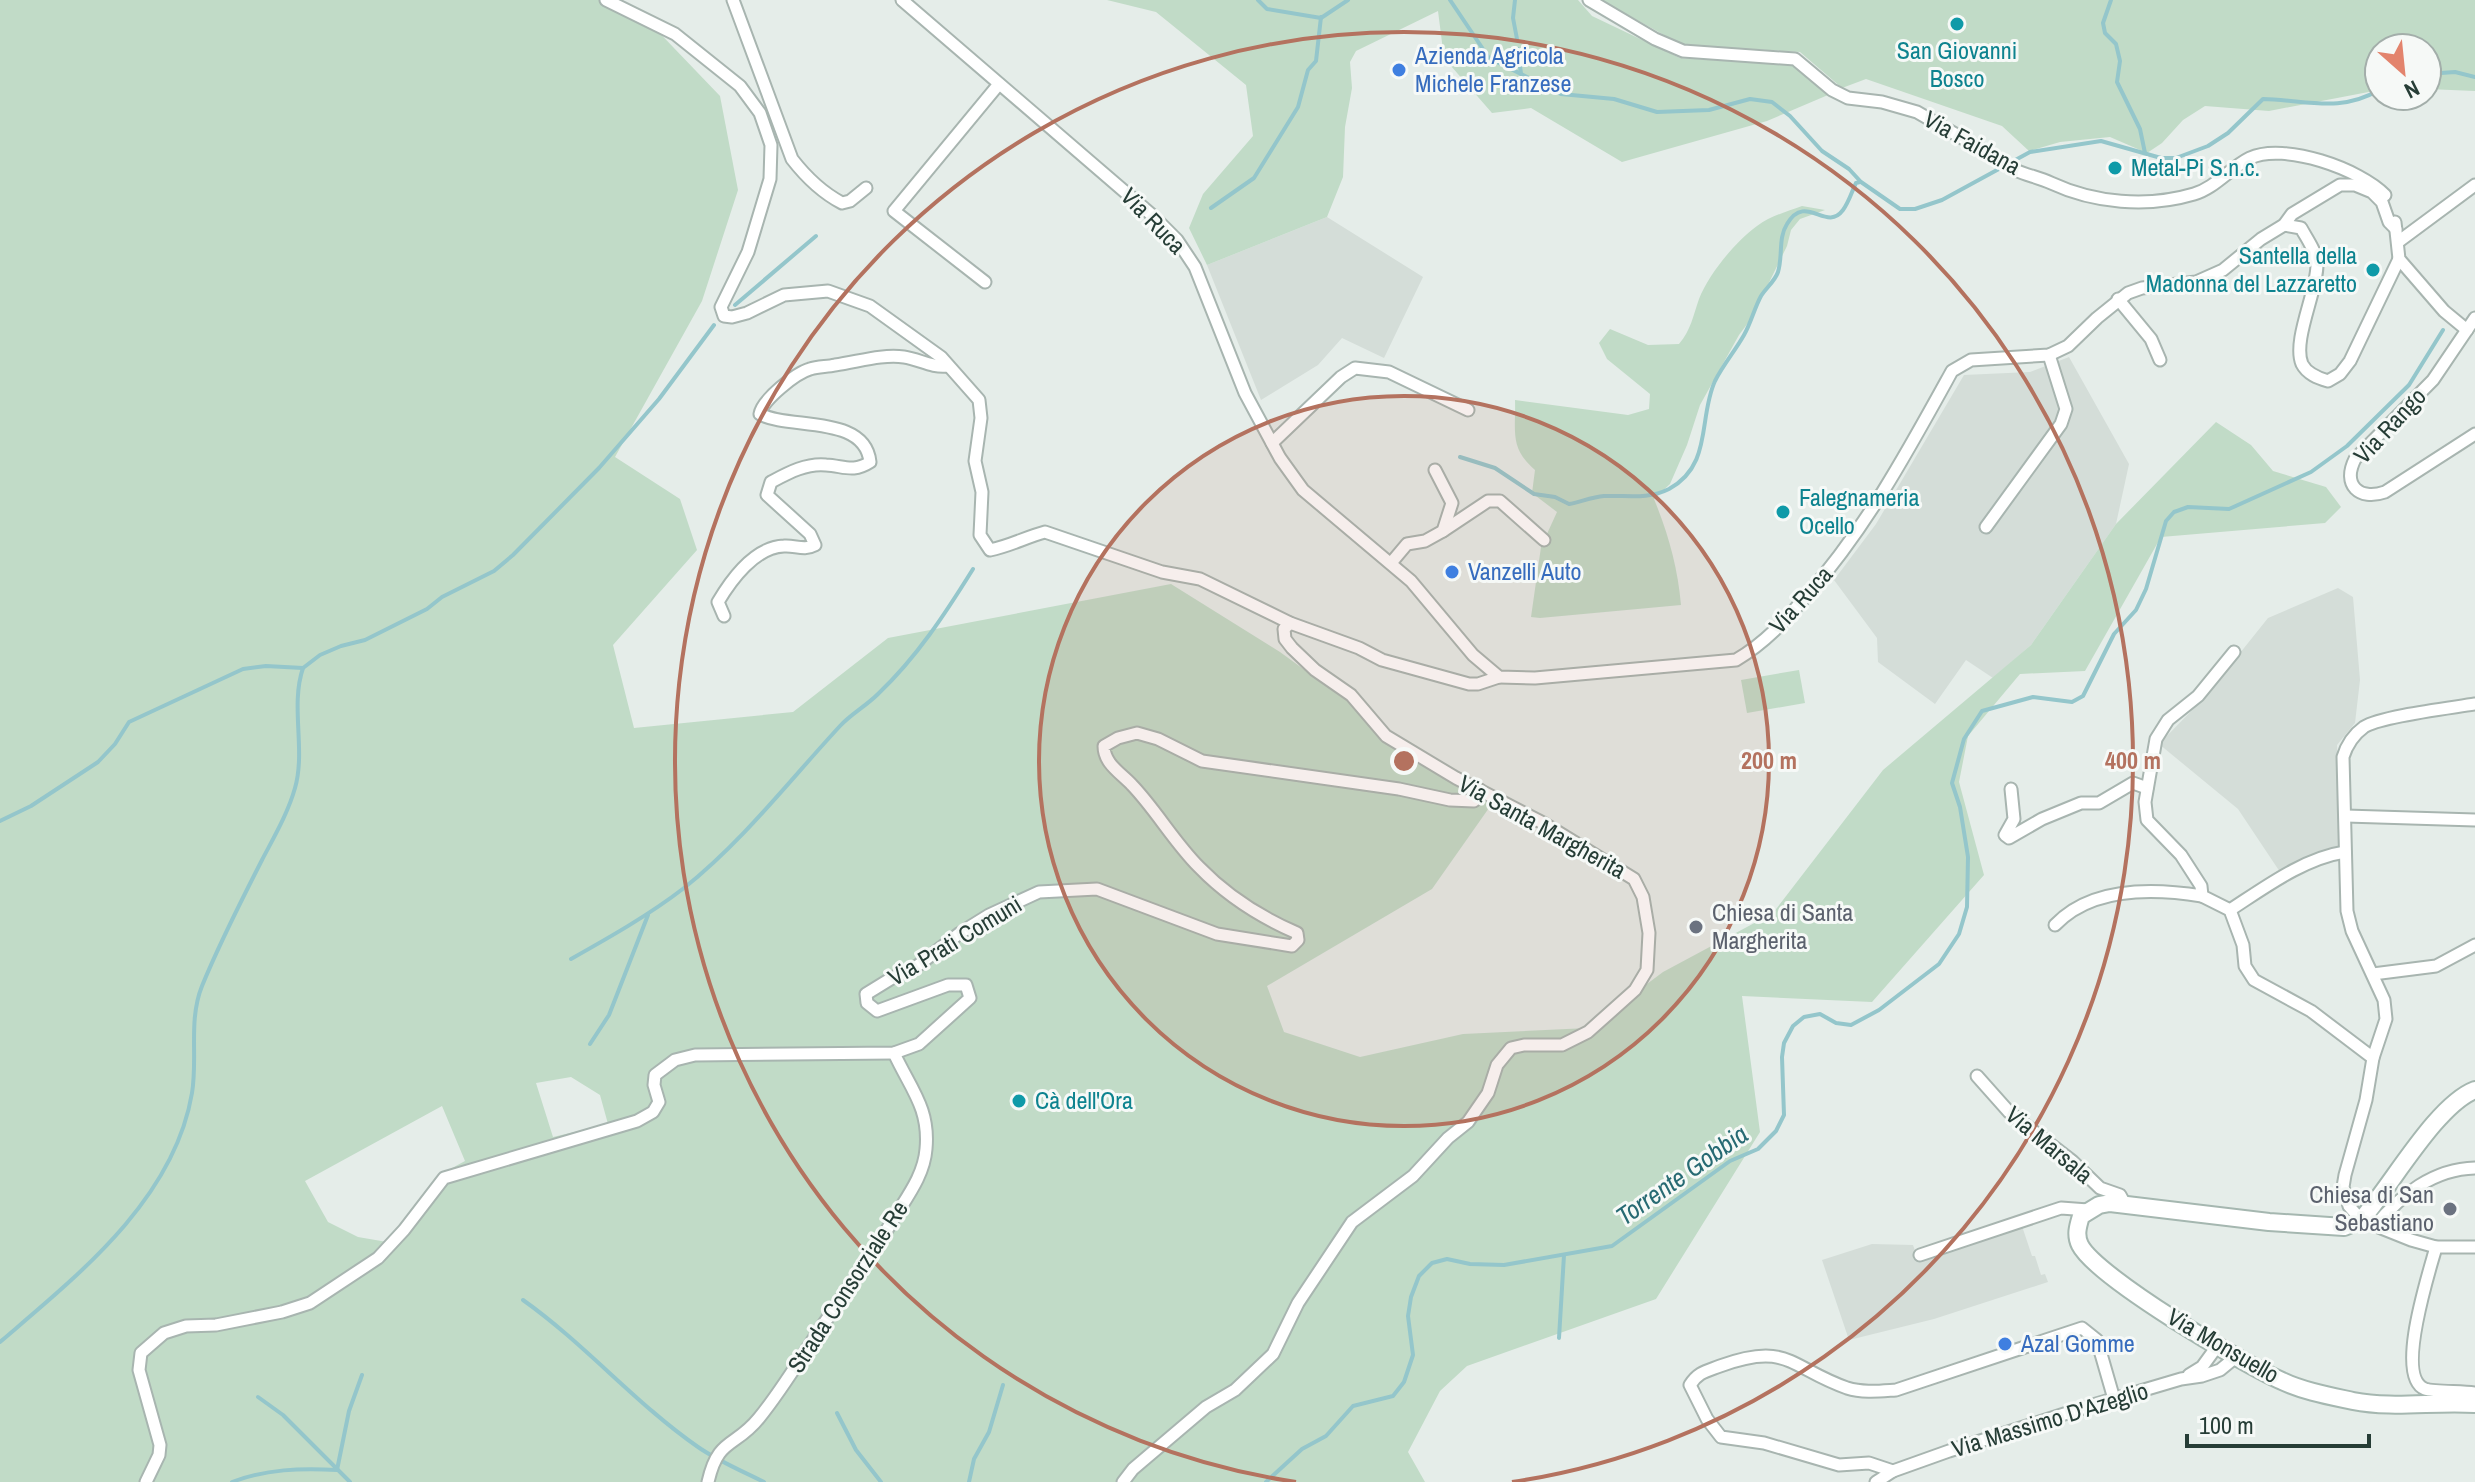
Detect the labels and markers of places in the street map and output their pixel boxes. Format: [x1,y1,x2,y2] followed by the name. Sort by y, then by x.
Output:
[1948,15,1966,33] marker: San Giovanni Bosco
[1897,34,2017,94] place label: San Giovanni Bosco
[1414,39,1571,99] place label: Azienda Agricola Michele Franzese
[1390,61,1408,79] marker: Azienda Agricola Michele Franzese
[2131,151,2260,183] place label: Metal-Pi S.n.c.
[2106,159,2124,177] marker: Metal-Pi S.n.c.
[2146,239,2357,299] place label: Santella della Madonna del Lazzaretto
[2364,261,2382,279] marker: Santella della Madonna del Lazzaretto
[1799,481,1920,541] place label: Falegnameria Ocello
[1774,503,1792,521] marker: Falegnameria Ocello
[1468,555,1581,587] place label: Vanzelli Auto
[1443,563,1461,581] marker: Vanzelli Auto
[1390,747,1418,775] centre of rings
[1712,896,1853,956] place label: Chiesa di Santa Margherita
[1687,918,1705,936] marker: Chiesa di Santa Margherita
[1035,1084,1133,1116] place label: Cà dell'Ora
[1010,1092,1028,1110] marker: Cà dell'Ora
[2309,1178,2434,1238] place label: Chiesa di San Sebastiano
[2441,1200,2459,1218] marker: Chiesa di San Sebastiano
[2020,1327,2135,1359] place label: Azal Gomme
[1996,1335,2014,1353] marker: Azal Gomme

